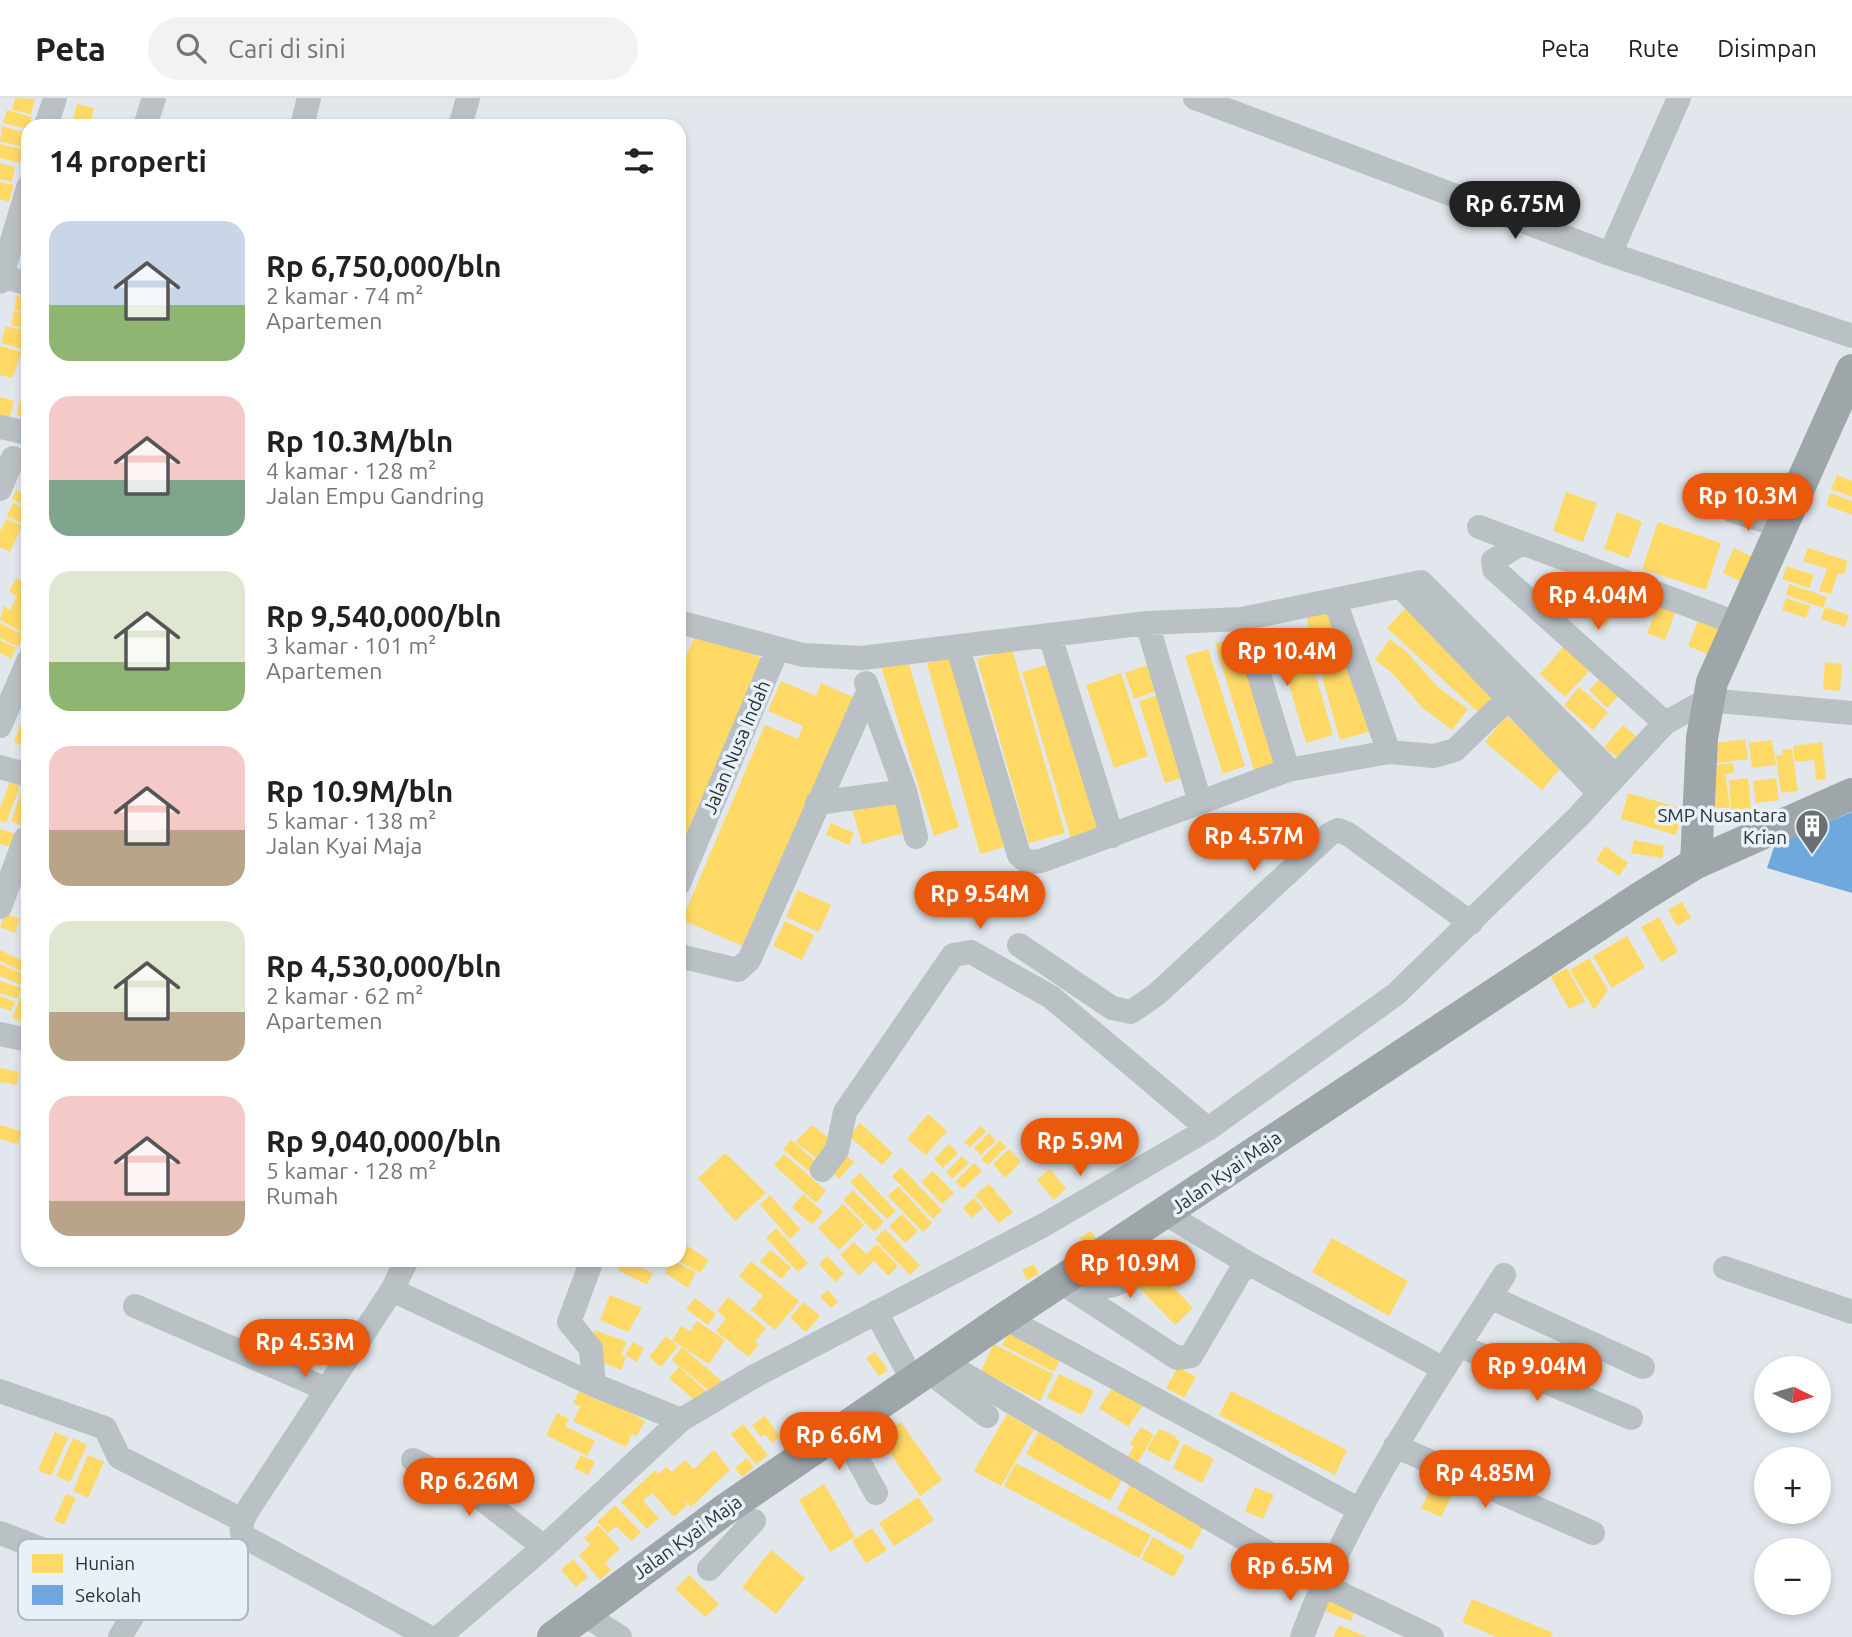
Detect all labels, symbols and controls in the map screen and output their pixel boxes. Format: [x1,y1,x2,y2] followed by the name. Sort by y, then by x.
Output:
[148,17,638,80] search box
[172,29,210,67] icon: search
[35,30,106,67] text: Peta
[228,34,346,63] text: Cari di sini
[1541,35,1590,62] text: Peta
[1628,35,1679,62] text: Rute
[1717,35,1817,62] text: Disimpan
[620,142,658,180] icon: filters
[49,144,207,178] text: 14 properti
[1443,181,1587,241] pin: Rp 6.75M
[1465,191,1565,216] text: Rp 6.75M
[105,249,189,333] icon: home
[266,249,502,283] text: Rp 6,750,000/bln
[266,283,424,308] text: 2 kamar · 74 m²
[266,308,382,333] text: Apartemen
[105,424,189,508] icon: home
[266,424,453,458] text: Rp 10.3M/bln
[266,458,437,483] text: 4 kamar · 128 m²
[1676,474,1820,533] pin: Rp 10.3M
[266,483,484,508] text: Jalan Empu Gandring
[1698,483,1798,508] text: Rp 10.3M
[1526,573,1670,632] pin: Rp 4.04M
[1548,582,1648,607] text: Rp 4.04M
[105,599,189,683] icon: home
[266,599,502,633] text: Rp 9,540,000/bln
[1215,628,1359,688] pin: Rp 10.4M
[266,633,437,658] text: 3 kamar · 101 m²
[1237,638,1337,663] text: Rp 10.4M
[266,658,382,683] text: Apartemen
[698,677,774,817] street label: Jalan Nusa Indah
[105,774,189,858] icon: home
[266,774,453,808] text: Rp 10.9M/bln
[1657,804,1787,848] place label: SMP Nusantara Krian
[1793,807,1831,856] building icon: SMP Nusantara Krian
[266,808,437,833] text: 5 kamar · 138 m²
[1182,814,1326,873] pin: Rp 4.57M
[1204,823,1304,848] text: Rp 4.57M
[266,833,422,858] text: Jalan Kyai Maja
[908,872,1052,931] pin: Rp 9.54M
[930,881,1030,906] text: Rp 9.54M
[105,949,189,1033] icon: home
[266,949,502,983] text: Rp 4,530,000/bln
[266,983,424,1008] text: 2 kamar · 62 m²
[266,1008,382,1033] text: Apartemen
[1015,1118,1145,1178] pin: Rp 5.9M
[105,1124,189,1208] icon: home
[266,1124,502,1158] text: Rp 9,040,000/bln
[1167,1126,1285,1218] street label: Jalan Kyai Maja
[1037,1128,1123,1153] text: Rp 5.9M
[266,1158,437,1183] text: 5 kamar · 128 m²
[266,1183,338,1208] text: Rumah
[1058,1240,1202,1300] pin: Rp 10.9M
[1080,1250,1180,1275] text: Rp 10.9M
[233,1320,377,1379] pin: Rp 4.53M
[255,1329,355,1354] text: Rp 4.53M
[1465,1344,1609,1403] pin: Rp 9.04M
[1487,1353,1587,1378] text: Rp 9.04M
[1754,1356,1830,1433] north arrow
[1754,1356,1831,1615] map controls
[774,1412,904,1472] pin: Rp 6.6M
[796,1422,882,1447] text: Rp 6.6M
[1754,1447,1831,1524] button: +
[1413,1450,1557,1510] pin: Rp 4.85M
[397,1458,541,1518] pin: Rp 6.26M
[1435,1460,1535,1485] text: Rp 4.85M
[419,1468,519,1493] text: Rp 6.26M
[628,1490,746,1584] street label: Jalan Kyai Maja
[1754,1538,1831,1615] button: −
[18,1539,248,1620] legend
[1225,1544,1355,1603] pin: Rp 6.5M
[75,1552,135,1574] text: Hunian
[1247,1553,1333,1578] text: Rp 6.5M
[75,1584,141,1606] text: Sekolah

